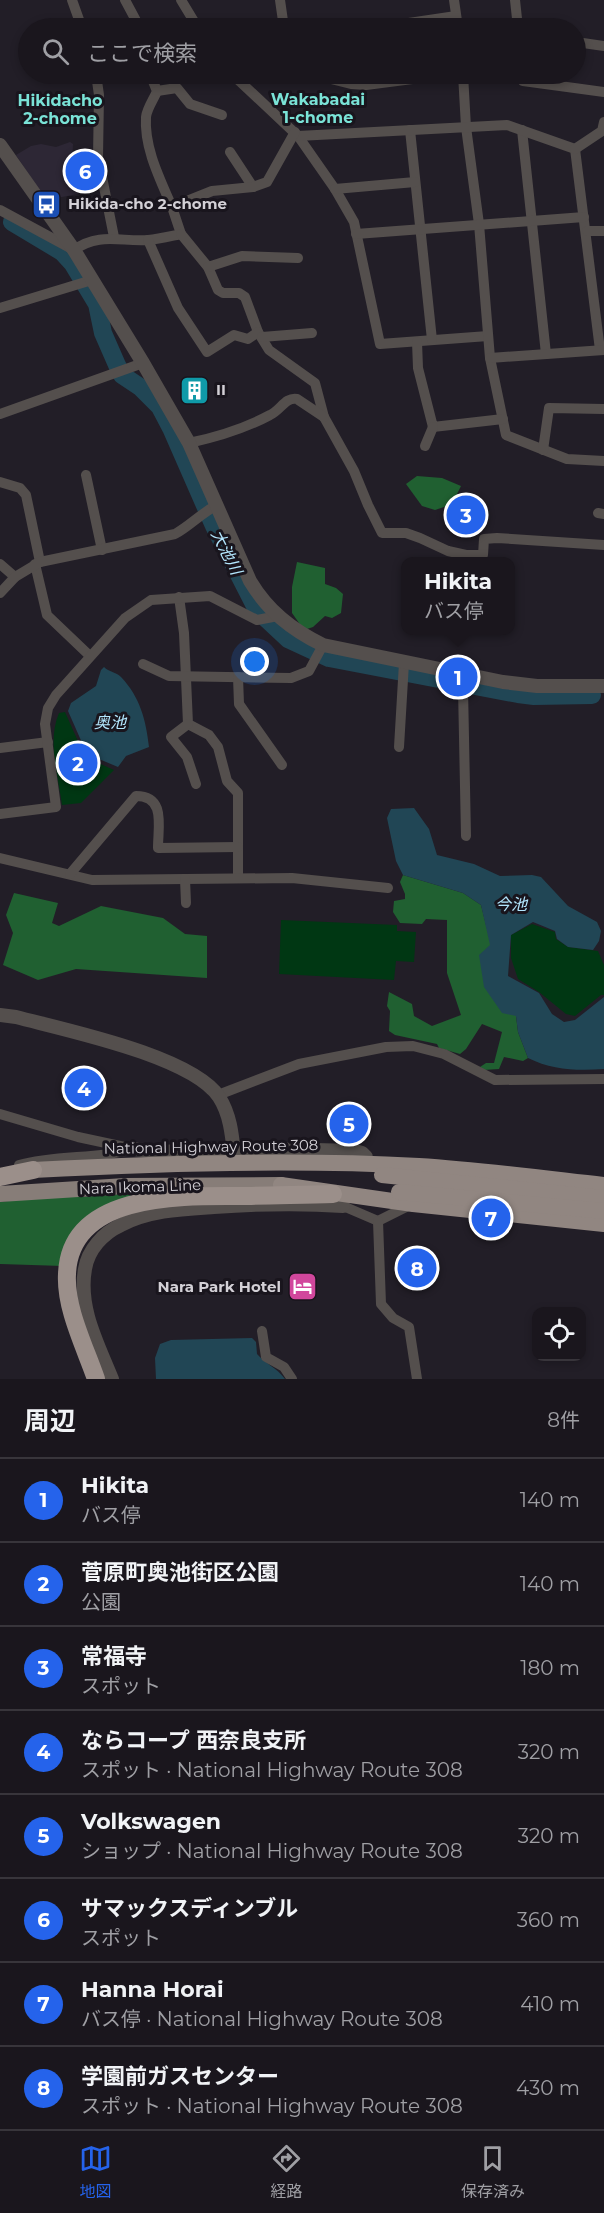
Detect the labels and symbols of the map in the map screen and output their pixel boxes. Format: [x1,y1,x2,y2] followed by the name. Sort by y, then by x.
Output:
[271,90,365,127] district label: Wakabadai 1-chome
[17,91,103,128] district label: Hikidacho 2-chome
[66,148,104,194] pin: 6
[31,188,63,220] bus stop icon: Hikida-cho 2-chome
[68,194,227,213] place label: Hikida-cho 2-chome
[179,374,211,406] building icon: II
[216,380,226,399] place label: II
[446,492,486,538] pin: 3
[207,527,247,580] water label: 大池川
[240,647,269,676] your location
[438,654,478,700] pin: 1
[94,713,128,732] water label: 奥池
[58,740,98,786] pin: 2
[495,895,529,914] water label: 今池
[64,1066,104,1110] pin: 4
[330,1102,368,1146] pin: 5
[104,1135,318,1158] street label: National Highway Route 308
[78,1175,202,1198] street label: Nara Ikoma Line
[472,1196,510,1240] pin: 7
[398,1246,436,1290] pin: 8
[286,1271,318,1303] hotel icon: Nara Park Hotel
[158,1277,281,1296] place label: Nara Park Hotel

